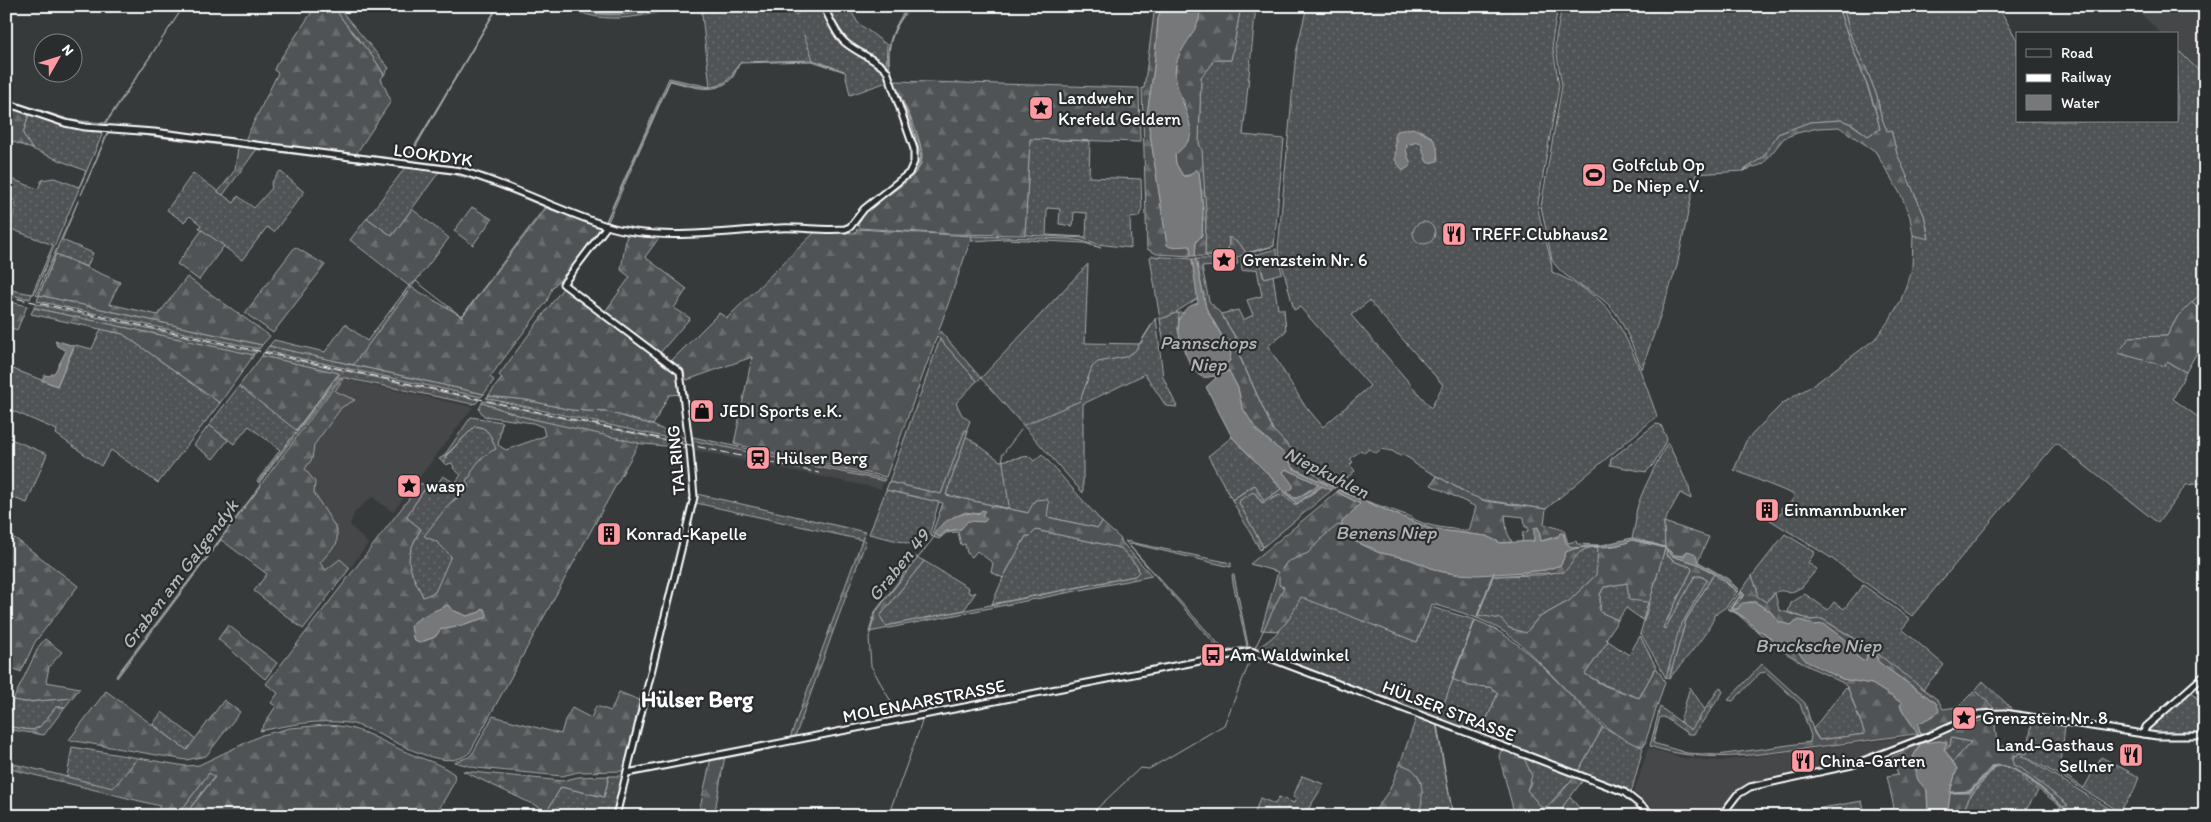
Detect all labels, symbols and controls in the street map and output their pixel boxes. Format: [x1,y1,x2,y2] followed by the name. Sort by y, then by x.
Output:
[32,32,82,82] north arrow
[2016,32,2178,122] legend
[58,41,77,59] text: N
[2061,44,2094,62] text: Road
[2061,68,2111,86] text: Railway
[1058,87,1181,130] place label: Landwehr Krefeld Geldern
[2061,94,2100,112] text: Water
[1028,95,1054,121] place icon: Landwehr Krefeld Geldern
[392,139,474,171] street label: LOOKDYK
[1612,154,1705,197] place label: Golfclub Op De Niep e.V.
[1581,162,1607,188] sports icon: Golfclub Op De Niep e.V.
[1441,221,1467,247] restaurant icon: TREFF.Clubhaus2
[1472,223,1608,245] place label: TREFF.Clubhaus2
[1211,247,1237,273] place icon: Grenzstein Nr. 6
[1242,249,1368,271] place label: Grenzstein Nr. 6
[1160,331,1258,376] water label: Pannschops Niep
[689,398,715,424] shop icon: JEDI Sports e.K.
[720,400,842,422] place label: JEDI Sports e.K.
[662,424,690,496] street label: TALRING
[1281,441,1374,504] water label: Niepkuhlen
[745,445,771,471] station icon: Hülser Berg
[776,447,869,469] place label: Hülser Berg
[396,473,422,499] place icon: wasp
[426,475,465,497] place label: wasp
[116,494,244,654] water label: Graben am Galgendyk
[1754,497,1780,523] building icon: Einmannbunker
[1784,499,1907,521] place label: Einmannbunker
[596,521,622,547] building icon: Konrad-Kapelle
[1336,521,1437,544] water label: Benens Niep
[626,523,747,545] place label: Konrad-Kapelle
[862,523,936,606] water label: Graben 49
[1755,634,1882,657] water label: Brucksche Niep
[1200,642,1226,668] bus stop icon: Am Waldwinkel
[1230,644,1349,666] place label: Am Waldwinkel
[841,674,1007,728] street label: MOLENAARSTRASSE
[1379,675,1519,747] street label: HÜLSER STRASSE
[641,686,754,713] district label: Hülser Berg
[1951,705,1977,731] place icon: Grenzstein Nr. 8
[1982,707,2108,729] place label: Grenzstein Nr. 8
[1996,734,2115,777] place label: Land-Gasthaus Sellner
[2118,742,2144,768] restaurant icon: Land-Gasthaus Sellner
[1790,748,1816,774] restaurant icon: China-Garten
[1820,750,1926,772] place label: China-Garten

